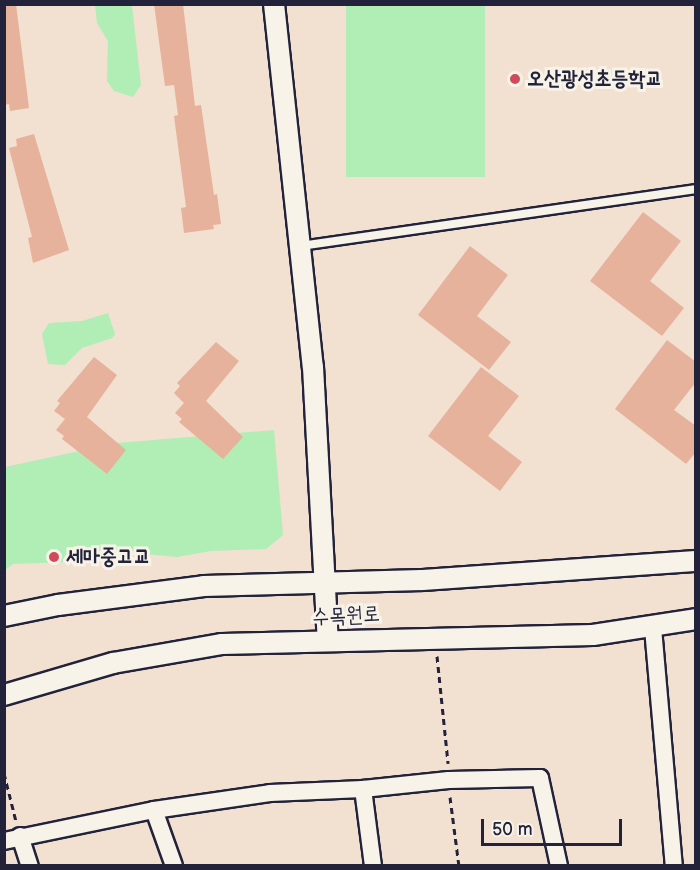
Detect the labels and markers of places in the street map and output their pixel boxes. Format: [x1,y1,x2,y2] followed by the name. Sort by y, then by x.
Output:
[527,66,662,92] place label: 오산광성초등학교
[508,72,522,86] marker: 오산광성초등학교
[66,544,150,570] place label: 세마중고교
[47,550,61,564] marker: 세마중고교

